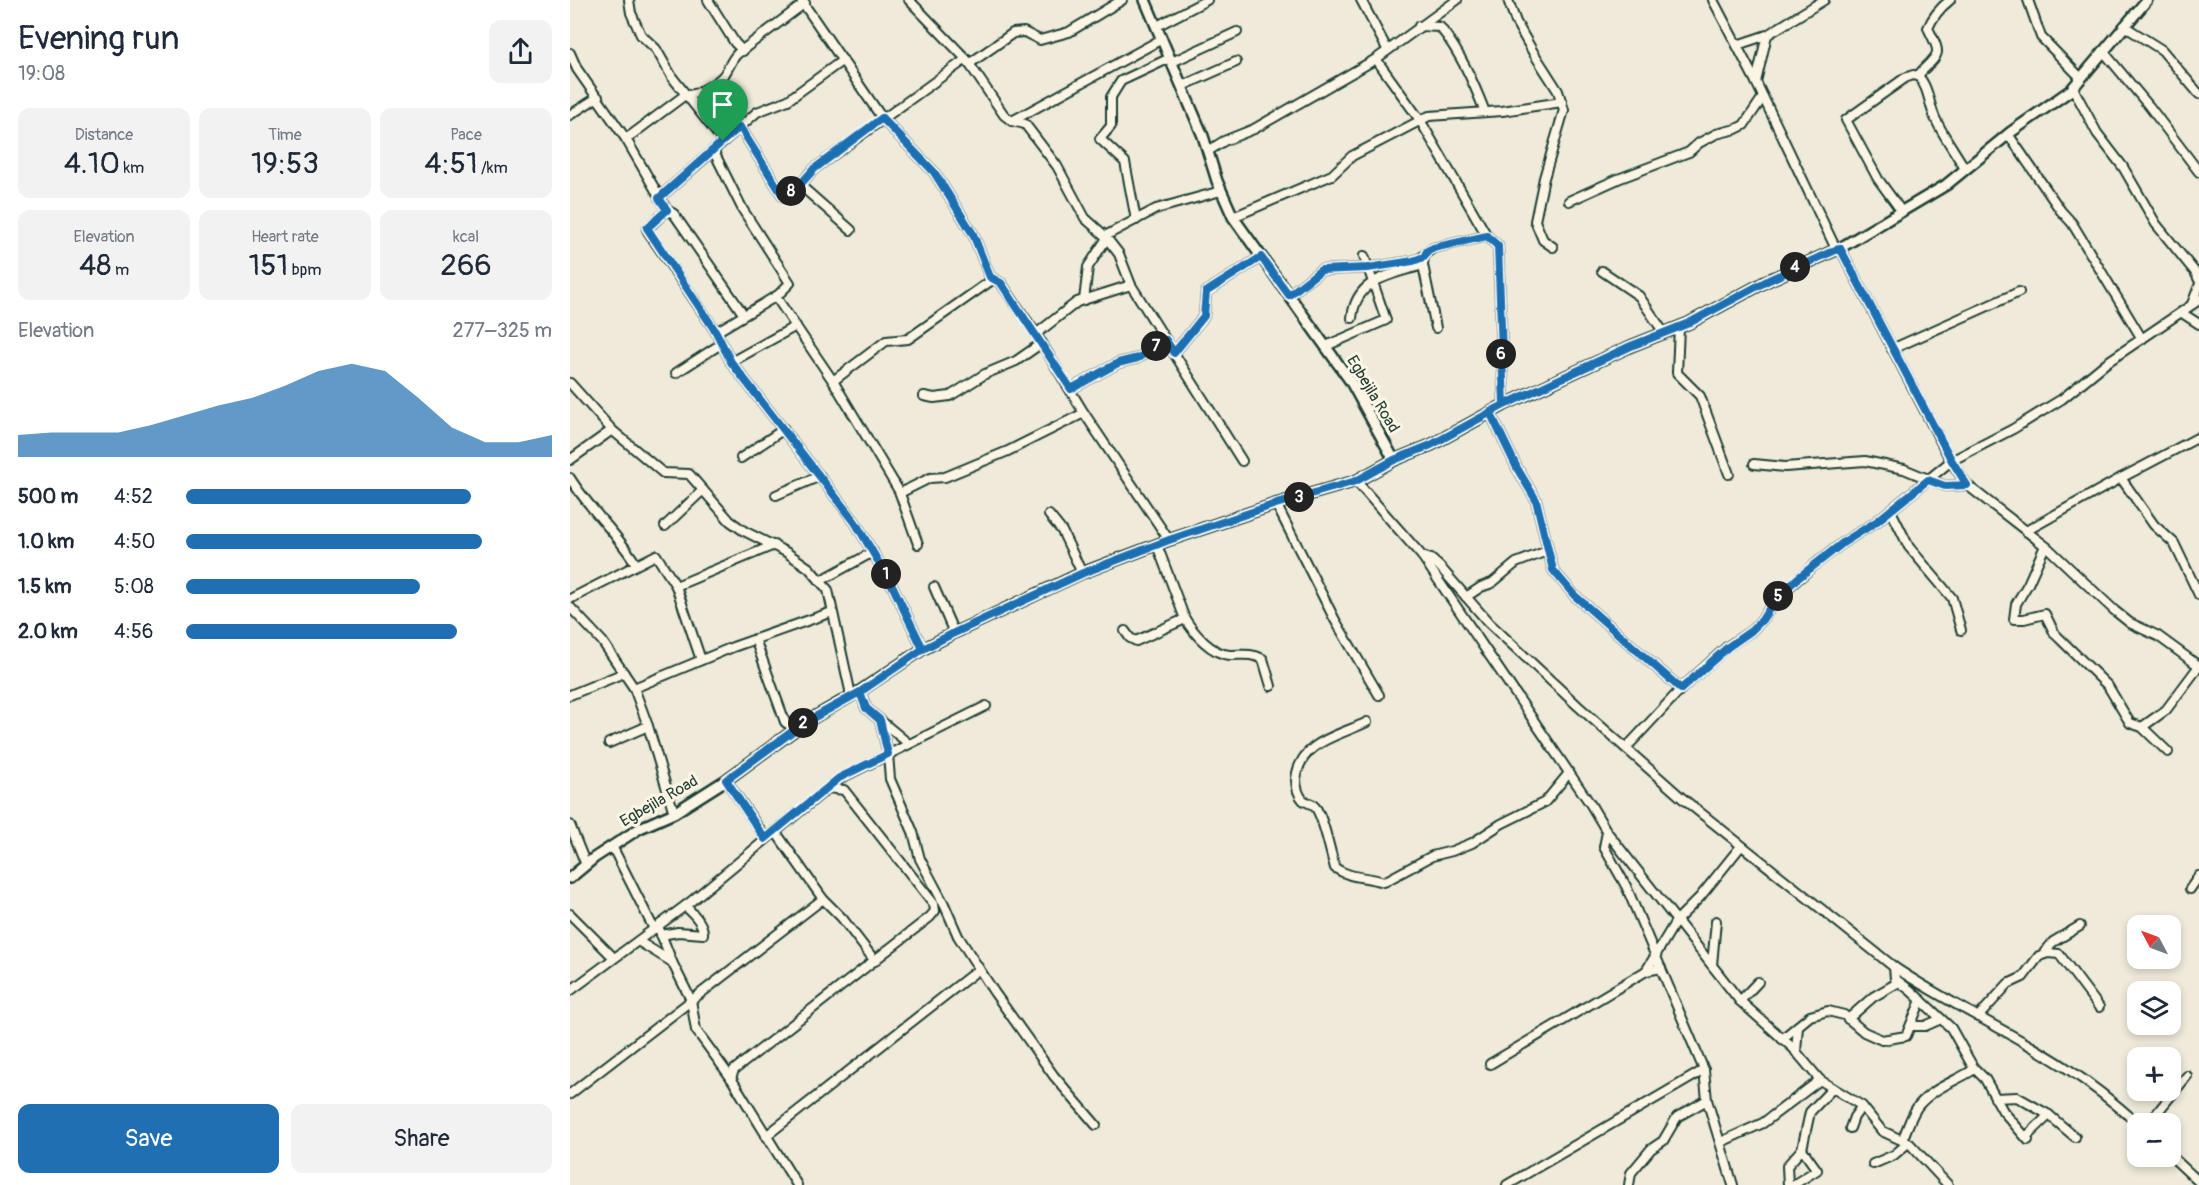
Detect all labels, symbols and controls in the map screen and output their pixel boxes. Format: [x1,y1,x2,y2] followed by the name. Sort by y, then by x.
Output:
[18,18,179,59] text: Evening run
[489,20,552,83] button: share
[18,61,65,86] text: 19:08
[697,79,748,141] pin
[706,88,739,121] icon: arrive
[75,125,133,145] text: Distance
[268,125,302,145] text: Time
[450,125,482,145] text: Pace
[64,145,120,182] text: 4.10
[251,145,319,182] text: 19:53
[424,145,478,182] text: 4:51
[120,158,144,178] text: km
[478,158,508,178] text: /km
[776,176,806,206] pin: 8
[787,181,795,201] text: 8
[74,227,134,247] text: Elevation
[251,227,319,247] text: Heart rate
[453,227,479,247] text: kcal
[79,247,111,284] text: 48
[249,247,288,284] text: 151
[440,247,492,284] text: 266
[1780,252,1810,282] pin: 4
[1790,257,1800,277] text: 4
[111,260,129,280] text: m
[288,260,321,280] text: bpm
[18,318,94,343] text: Elevation
[453,318,552,343] text: 277–325 m
[1141,331,1171,361] pin: 7
[1152,336,1160,356] text: 7
[1486,339,1516,369] pin: 6
[1496,344,1506,364] text: 6
[1342,352,1404,436] street label: Egbejila Road
[1284,482,1314,512] pin: 3
[18,484,78,509] text: 500 m
[114,484,153,509] text: 4:52
[1295,487,1303,507] text: 3
[18,529,74,554] text: 1.0 km
[114,529,155,554] text: 4:50
[871,559,901,589] pin: 1
[883,564,889,584] text: 1
[18,574,71,599] text: 1.5 km
[114,574,154,599] text: 5:08
[1763,581,1793,611] pin: 5
[1774,586,1782,606] text: 5
[18,619,78,644] text: 2.0 km
[114,619,153,644] text: 4:56
[788,708,818,738] pin: 2
[799,713,807,733] text: 2
[617,771,701,831] street label: Egbejila Road
[2127,915,2181,969] north arrow
[2127,915,2181,1167] map controls
[2127,981,2181,1035] button: layers
[2127,1047,2181,1101] button: +
[18,1104,279,1173] button: Save
[291,1104,552,1173] button: Share
[2127,1113,2181,1167] button: −

